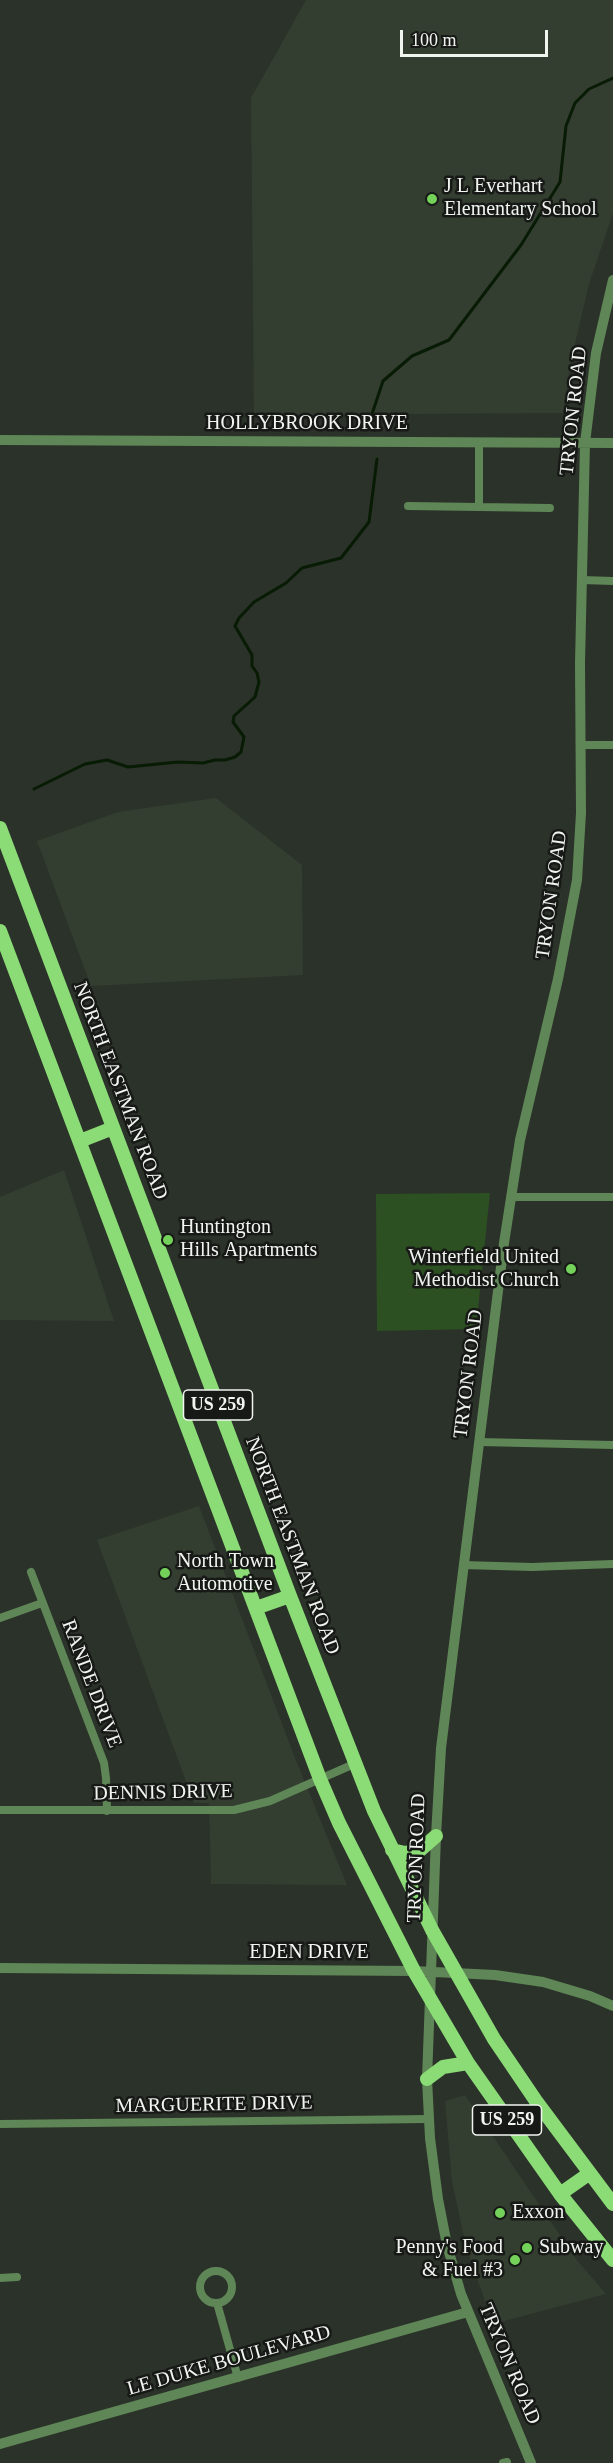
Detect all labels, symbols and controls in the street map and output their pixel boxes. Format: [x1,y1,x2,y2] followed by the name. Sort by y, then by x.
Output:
[403,18,552,56] scale bar
[411,30,457,50] text: 100 m
[444,175,597,222] place label: J L Everhart Elementary School
[425,192,439,206] marker: J L Everhart Elementary School
[555,345,593,477] street label: TRYON ROAD
[206,412,408,436] street label: HOLLYBROOK DRIVE
[531,829,573,961] street label: TRYON ROAD
[67,979,173,1203] street label: NORTH EASTMAN ROAD
[180,1216,317,1263] place label: Huntington Hills Apartments
[161,1233,175,1247] marker: Huntington Hills Apartments
[408,1246,559,1293] place label: Winterfield United Methodist Church
[564,1262,578,1276] marker: Winterfield United Methodist Church
[449,1308,489,1440] street label: TRYON ROAD
[184,1390,252,1420] road number: US 259
[239,1434,345,1658] street label: NORTH EASTMAN ROAD
[177,1550,274,1597] place label: North Town Automotive
[158,1566,172,1580] marker: North Town Automotive
[56,1617,126,1751] street label: RANDE DRIVE
[93,1780,233,1806] street label: DENNIS DRIVE
[403,1793,431,1923] street label: TRYON ROAD
[249,1941,369,1965] street label: EDEN DRIVE
[115,2091,313,2119] street label: MARGUERITE DRIVE
[472,2105,542,2135] road number: US 259
[512,2201,564,2225] place label: Exxon
[493,2206,507,2220] marker: Exxon
[395,2236,503,2283] place label: Penny's Food & Fuel #3
[539,2236,603,2260] place label: Subway
[520,2241,534,2255] marker: Subway
[508,2253,522,2267] marker: Penny's Food & Fuel #3
[473,2300,545,2428] street label: TRYON ROAD
[124,2320,334,2402] street label: LE DUKE BOULEVARD

